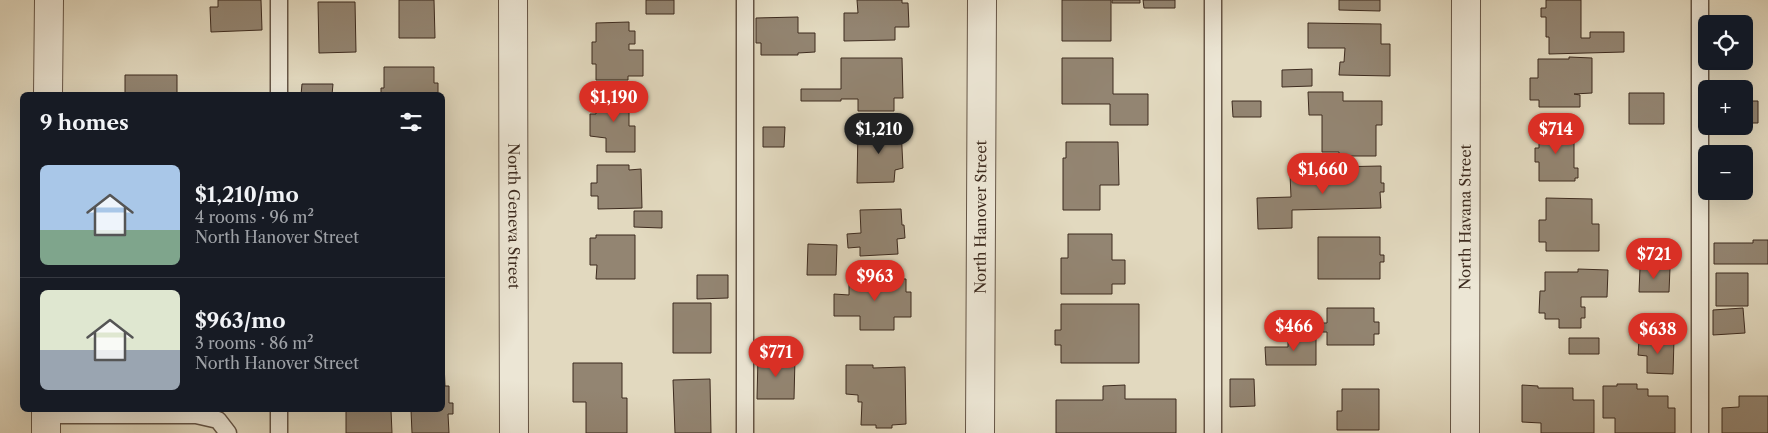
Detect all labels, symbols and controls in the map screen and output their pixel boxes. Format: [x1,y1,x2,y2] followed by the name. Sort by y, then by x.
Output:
[1698,15,1753,200] map controls
[1698,15,1753,70] button: locate
[573,80,655,123] pin: $1,190
[1698,80,1753,135] button: +
[590,87,638,107] text: $1,190
[397,108,425,136] icon: filters
[40,110,129,135] text: 9 homes
[838,112,920,155] pin: $1,210
[1526,112,1586,155] pin: $714
[855,119,903,139] text: $1,210
[1539,119,1573,139] text: $714
[971,139,990,294] street label: North Hanover Street
[504,143,524,290] street label: North Geneva Street
[1455,143,1475,290] street label: North Havana Street
[1698,145,1753,200] button: −
[1282,152,1364,195] pin: $1,660
[1298,159,1348,179] text: $1,660
[195,182,299,207] text: $1,210/mo
[80,185,140,245] icon: home
[195,207,314,227] text: 4 rooms · 96 m²
[195,227,359,247] text: North Hanover Street
[1624,238,1684,280] pin: $721
[1637,244,1671,264] text: $721
[845,260,905,302] pin: $963
[856,266,894,286] text: $963
[195,308,286,333] text: $963/mo
[80,310,140,370] icon: home
[1264,310,1324,352] pin: $466
[1628,312,1688,355] pin: $638
[1275,316,1313,336] text: $466
[1639,319,1677,339] text: $638
[195,333,314,353] text: 3 rooms · 86 m²
[746,336,806,378] pin: $771
[760,342,792,362] text: $771
[195,353,359,373] text: North Hanover Street

